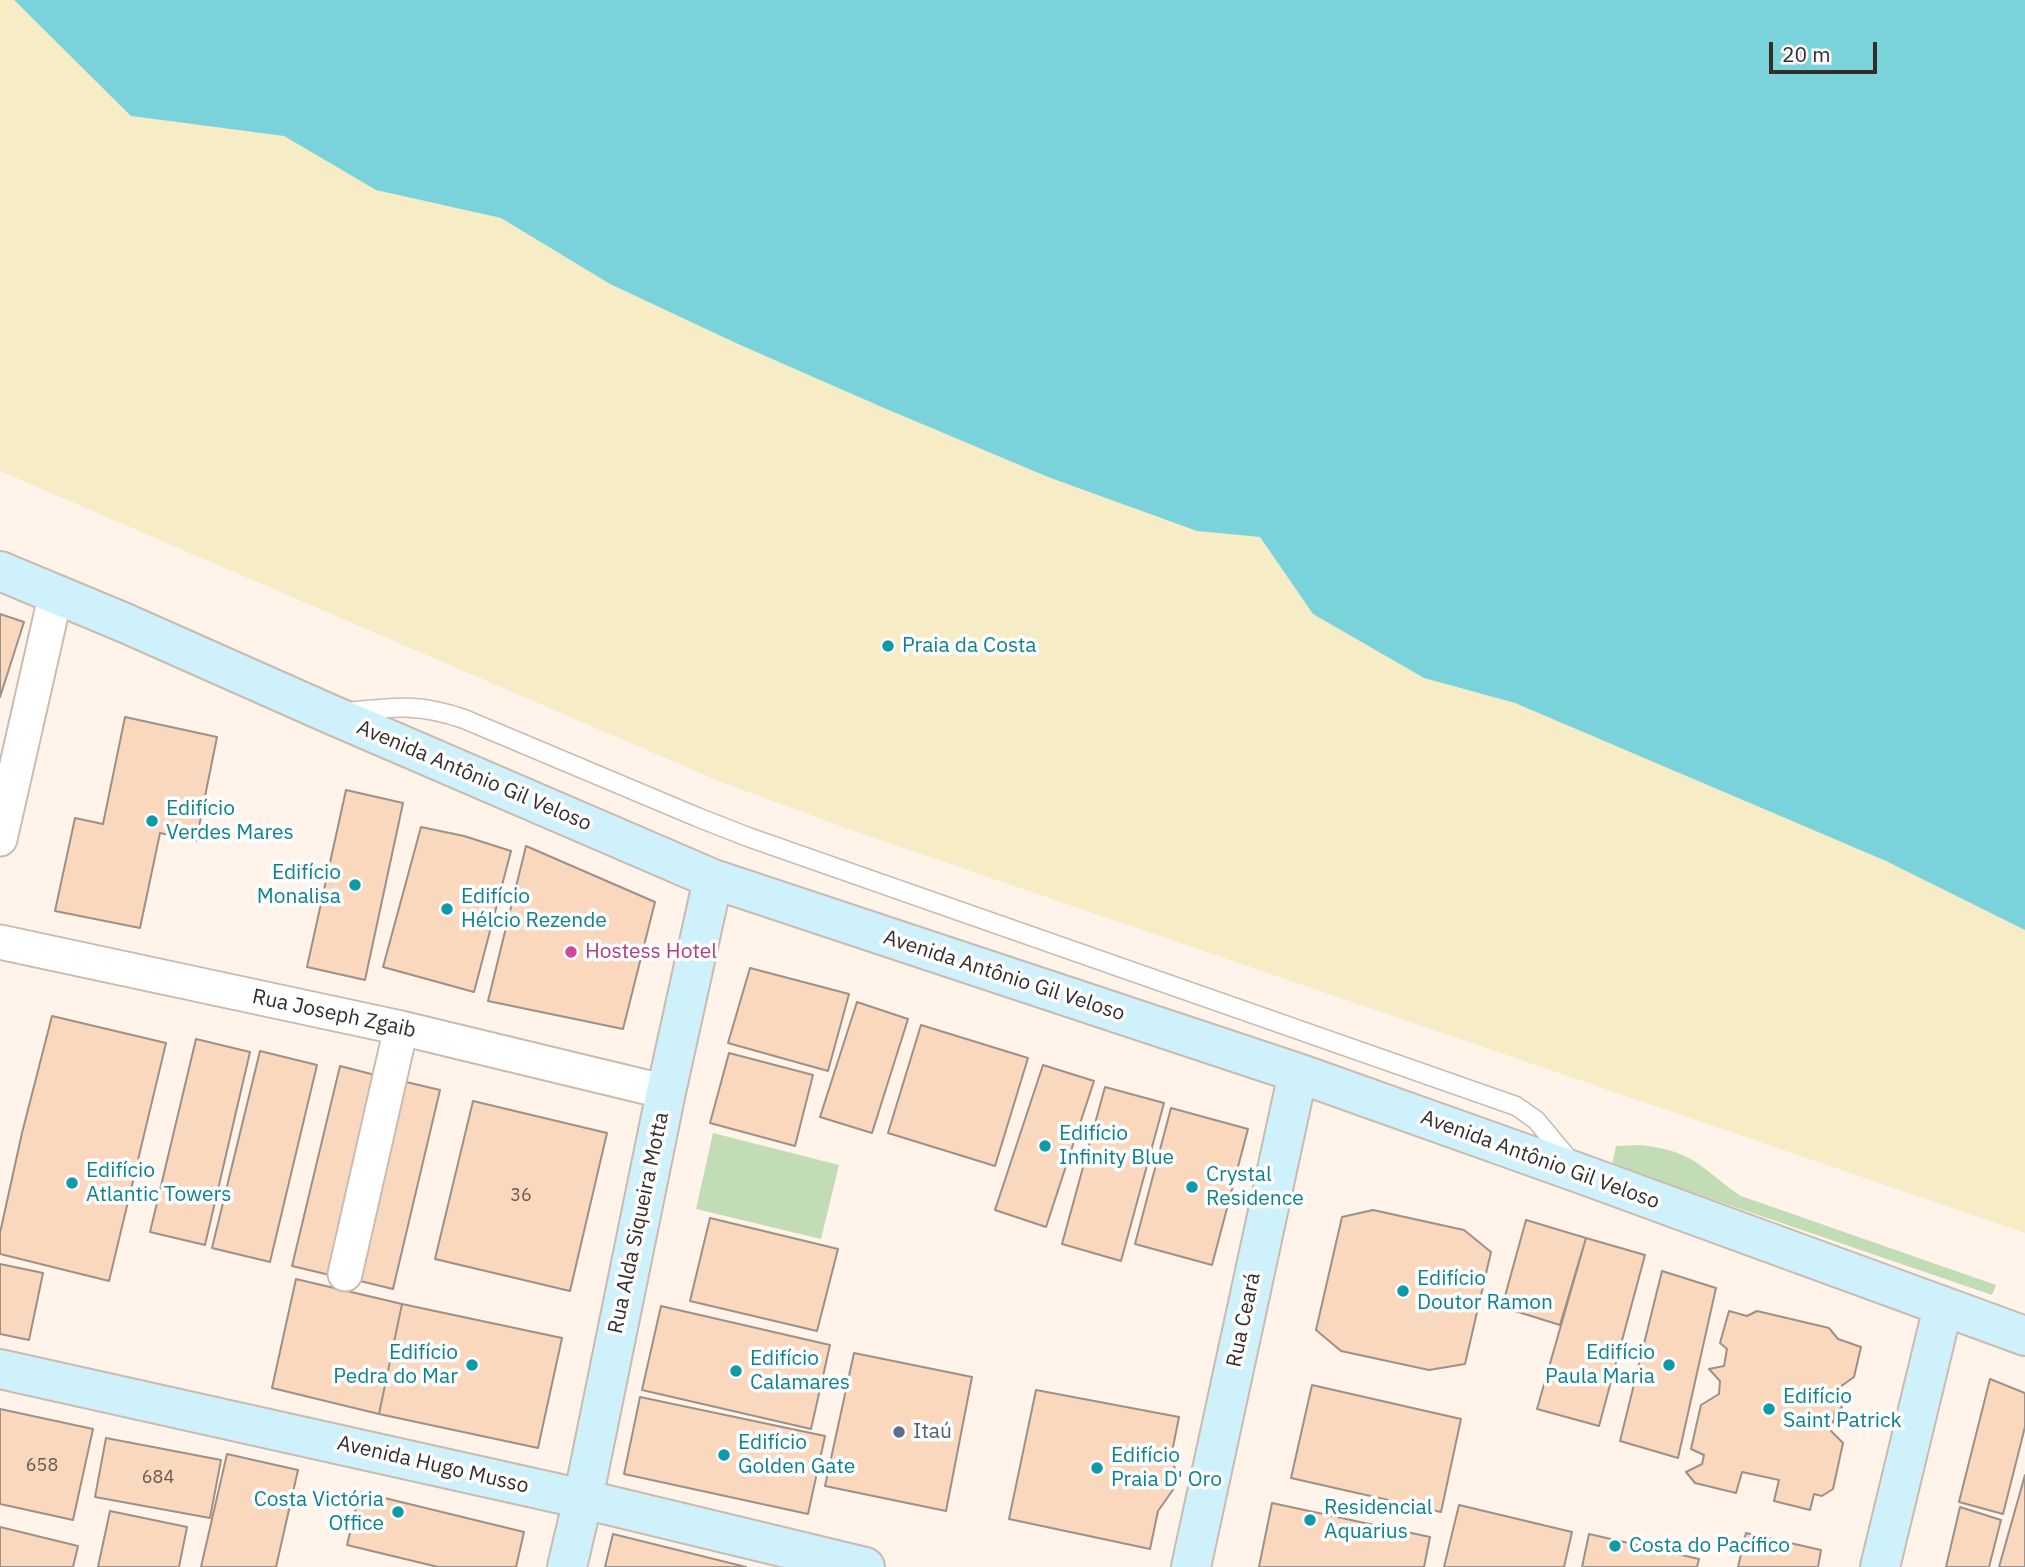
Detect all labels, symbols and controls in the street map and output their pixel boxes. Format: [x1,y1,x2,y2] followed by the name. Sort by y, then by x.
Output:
[1773,28,1882,72] scale bar
[1782,40,1831,68] text: 20 m
[902,633,1037,659] place label: Praia da Costa
[880,638,896,654] marker: Praia da Costa
[353,715,595,837] street label: Avenida Antônio Gil Veloso
[166,796,294,846] place label: Edifício Verdes Mares
[144,813,160,829] marker: Edifício Verdes Mares
[257,860,341,910] place label: Edifício Monalisa
[347,877,363,893] marker: Edifício Monalisa
[461,884,607,934] place label: Edifício Hélcio Rezende
[439,901,455,917] marker: Edifício Hélcio Rezende
[880,925,1128,1027] street label: Avenida Antônio Gil Veloso
[585,939,717,965] place label: Hostess Hotel
[563,944,579,960] marker: Hostess Hotel
[250,984,418,1044] street label: Rua Joseph Zgaib
[1417,1105,1663,1215] street label: Avenida Antônio Gil Veloso
[603,1110,675,1336] street label: Rua Alda Siqueira Motta
[1059,1121,1174,1171] place label: Edifício Infinity Blue
[1037,1138,1053,1154] marker: Edifício Infinity Blue
[86,1158,232,1208] place label: Edifício Atlantic Towers
[1206,1162,1304,1212] place label: Crystal Residence
[64,1175,80,1191] marker: Edifício Atlantic Towers
[1184,1179,1200,1195] marker: Crystal Residence
[510,1185,532,1207] house number: 36
[1417,1266,1553,1316] place label: Edifício Doutor Ramon
[1222,1270,1266,1370] street label: Rua Ceará
[1395,1283,1411,1299] marker: Edifício Doutor Ramon
[333,1340,458,1390] place label: Edifício Pedra do Mar
[1545,1340,1655,1390] place label: Edifício Paula Maria
[750,1346,850,1396] place label: Edifício Calamares
[464,1357,480,1373] marker: Edifício Pedra do Mar
[1661,1357,1677,1373] marker: Edifício Paula Maria
[728,1363,744,1379] marker: Edifício Calamares
[1783,1384,1902,1434] place label: Edifício Saint Patrick
[1761,1401,1777,1417] marker: Edifício Saint Patrick
[913,1419,952,1445] place label: Itaú
[891,1424,907,1440] marker: Itaú
[738,1430,855,1480] place label: Edifício Golden Gate
[335,1431,531,1499] street label: Avenida Hugo Musso
[1111,1443,1222,1493] place label: Edifício Praia D' Oro
[716,1447,732,1463] marker: Edifício Golden Gate
[26,1455,58,1477] house number: 658
[1089,1460,1105,1476] marker: Edifício Praia D' Oro
[142,1467,174,1489] house number: 684
[254,1487,384,1537] place label: Costa Victória Office
[1324,1495,1433,1545] place label: Residencial Aquarius
[390,1504,406,1520] marker: Costa Victória Office
[1302,1512,1318,1528] marker: Residencial Aquarius
[1629,1533,1790,1559] place label: Costa do Pacífico
[1607,1538,1623,1554] marker: Costa do Pacífico

